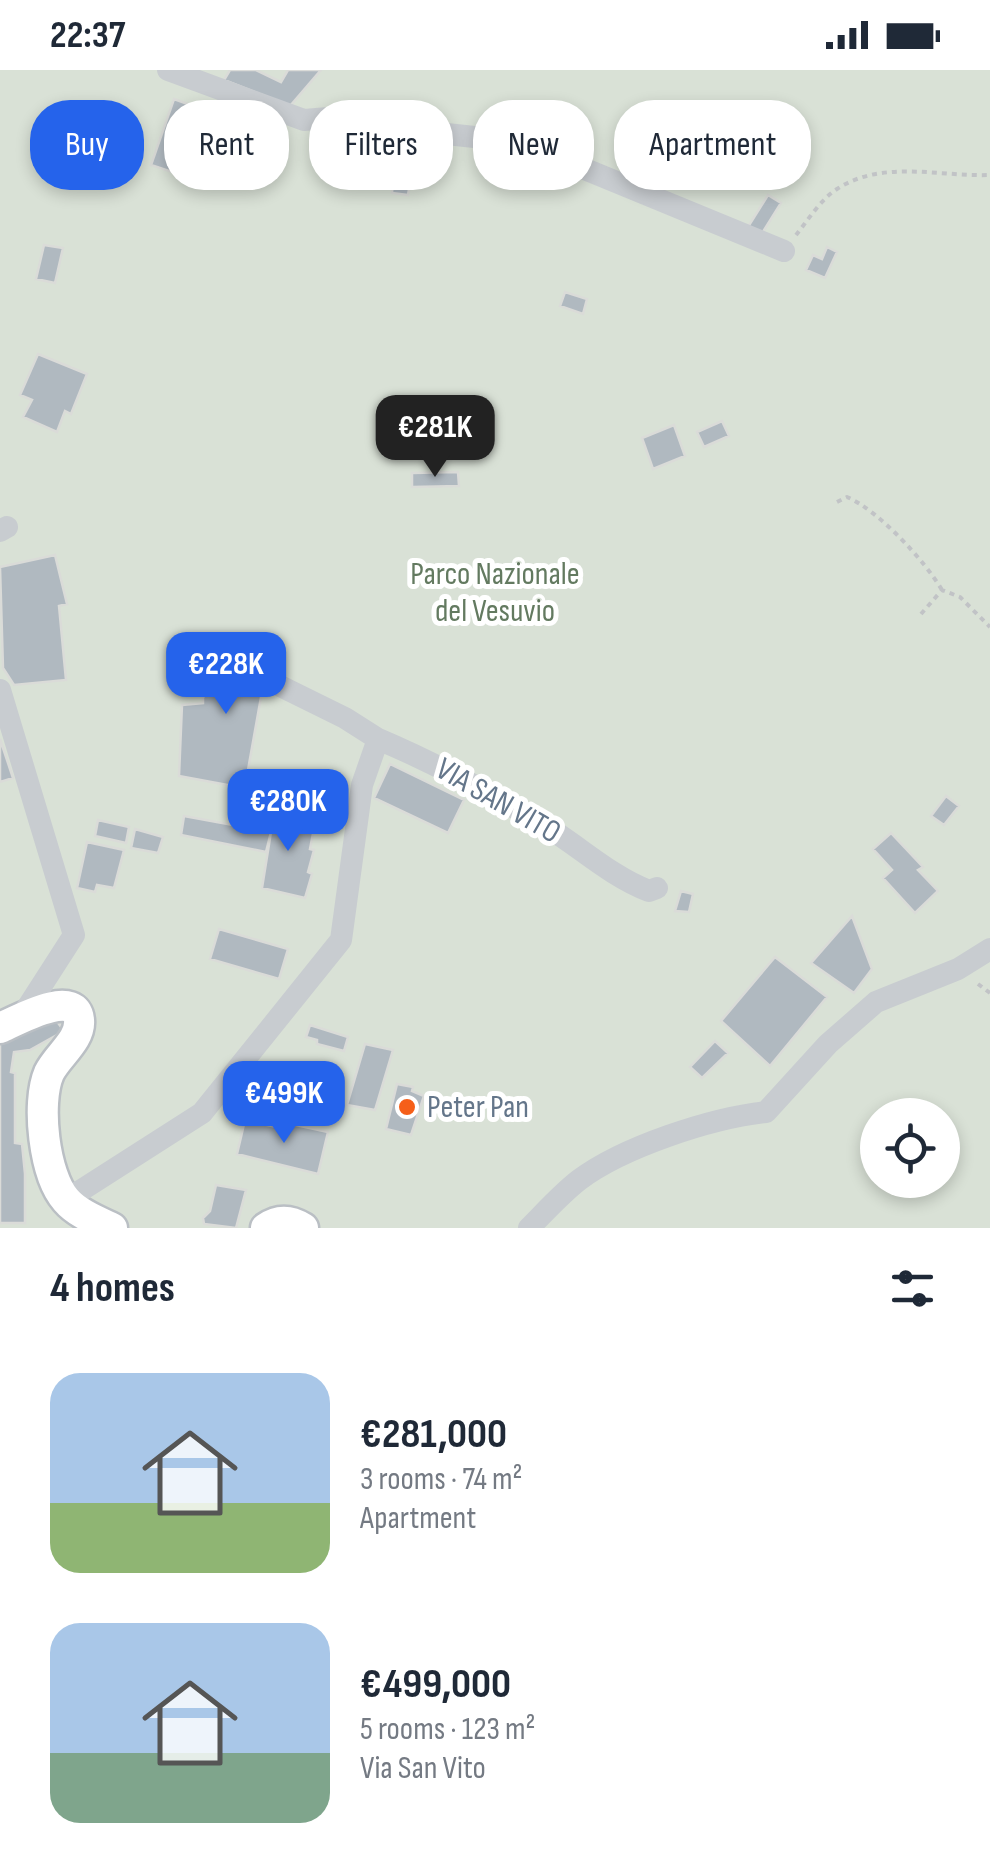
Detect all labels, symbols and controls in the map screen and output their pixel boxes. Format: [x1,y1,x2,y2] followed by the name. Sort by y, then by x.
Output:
[50,13,125,58] text: 22:37
[30,100,144,190] chip: Buy
[164,100,289,190] chip: Rent
[309,100,453,190] chip: Filters
[473,100,594,190] chip: New
[614,100,811,190] chip: Apartment
[365,395,505,480] pin: €281K
[398,408,472,447] text: €281K
[410,555,580,631] park label: Parco Nazionale del Vesuvio
[156,632,296,717] pin: €228K
[188,645,264,684] text: €228K
[429,750,567,852] street label: VIA SAN VITO
[218,769,358,854] pin: €280K
[250,782,326,821] text: €280K
[214,1061,354,1146] pin: €499K
[245,1074,323,1113] text: €499K
[427,1088,529,1127] place label: Peter Pan
[396,1096,418,1118] marker: Peter Pan
[860,1098,960,1198] map controls
[860,1098,960,1198] button: locate
[885,1261,940,1316] icon: filters
[50,1263,175,1314] text: 4 homes
[360,1409,507,1460] text: €281,000
[130,1413,250,1533] icon: home
[360,1460,522,1499] text: 3 rooms · 74 m²
[360,1499,476,1538] text: Apartment
[360,1659,511,1710] text: €499,000
[130,1663,250,1783] icon: home
[360,1710,536,1749] text: 5 rooms · 123 m²
[360,1749,486,1788] text: Via San Vito

